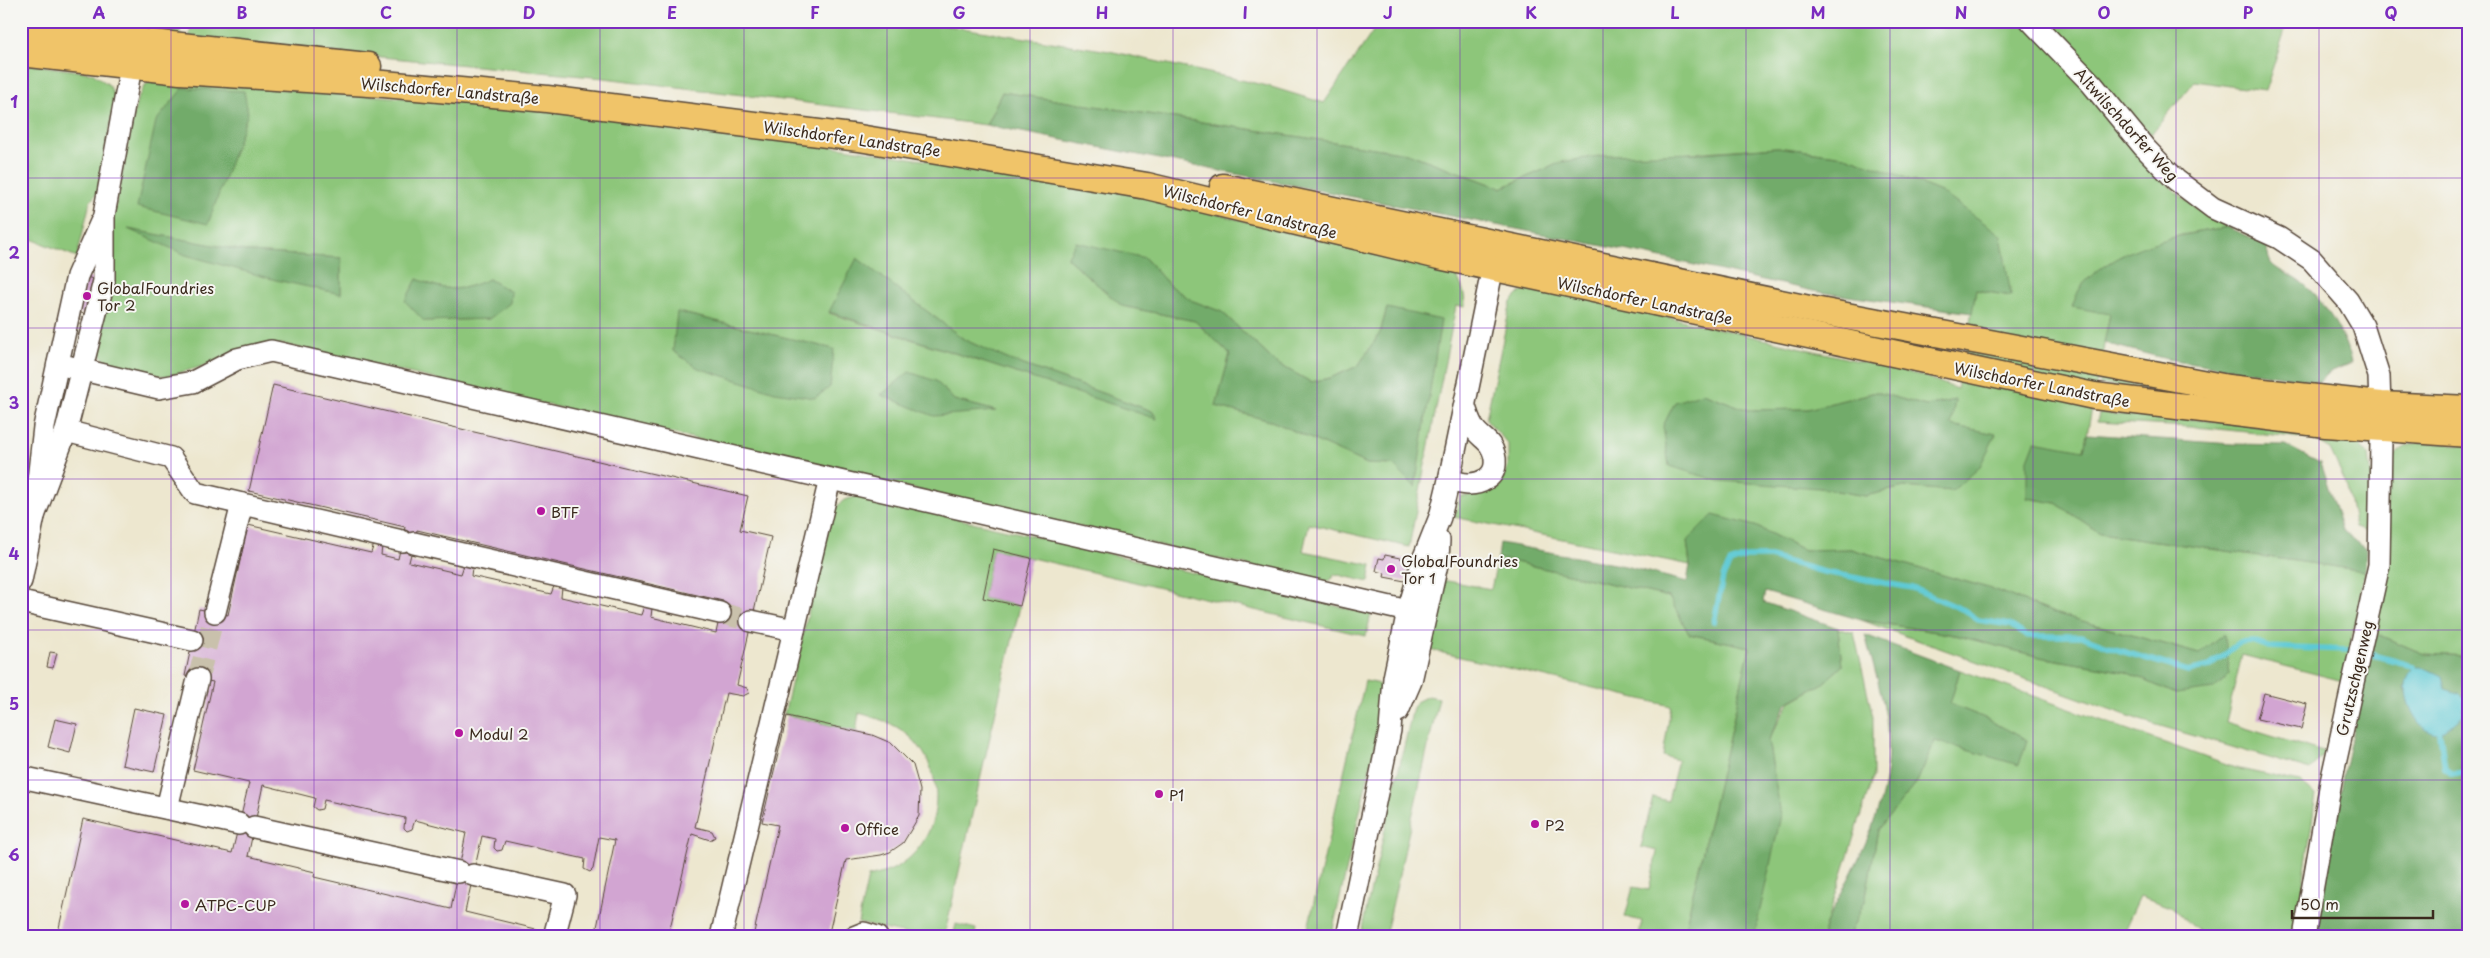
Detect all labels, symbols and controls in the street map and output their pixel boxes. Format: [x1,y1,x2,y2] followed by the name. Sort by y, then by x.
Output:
[93,0,106,24] text: A
[237,0,248,24] text: B
[380,0,392,24] text: C
[523,0,535,24] text: D
[667,0,677,24] text: E
[810,0,820,24] text: F
[952,0,966,24] text: G
[1096,0,1108,24] text: H
[1242,0,1248,24] text: I
[1383,0,1393,24] text: J
[1525,0,1537,24] text: K
[1670,0,1680,24] text: L
[1810,0,1826,24] text: M
[1955,0,1967,24] text: N
[2098,0,2111,24] text: O
[2243,0,2254,24] text: P
[2385,0,2398,24] text: Q
[2070,62,2184,186] street label: Altwilschdorfer Weg
[360,71,540,109] street label: Wilschdorfer Landstraße
[10,89,18,113] text: 1
[762,114,942,162] street label: Wilschdorfer Landstraße
[1160,178,1340,244] street label: Wilschdorfer Landstraße
[8,240,20,264] text: 2
[1555,270,1735,330] street label: Wilschdorfer Landstraße
[97,276,214,316] place label: GlobalFoundries Tor 2
[81,290,93,302] marker: GlobalFoundries Tor 2
[1952,356,2132,412] street label: Wilschdorfer Landstraße
[9,390,19,414] text: 3
[551,500,580,523] place label: BTF
[535,505,547,517] marker: BTF
[9,541,20,565] text: 4
[1401,549,1518,589] place label: GlobalFoundries Tor 1
[1385,563,1397,575] marker: GlobalFoundries Tor 1
[2330,618,2378,738] street label: Grutzschgenweg
[9,691,19,715] text: 5
[469,722,529,745] place label: Modul 2
[453,727,465,739] marker: Modul 2
[1169,783,1184,806] place label: P1
[1153,788,1165,800] marker: P1
[1545,813,1565,836] place label: P2
[855,817,899,840] place label: Office
[1529,818,1541,830] marker: P2
[839,822,851,834] marker: Office
[8,842,20,866] text: 6
[2292,888,2434,920] scale bar
[2300,892,2339,915] text: 50 m
[195,893,276,916] place label: ATPC-CUP
[179,898,191,910] marker: ATPC-CUP

